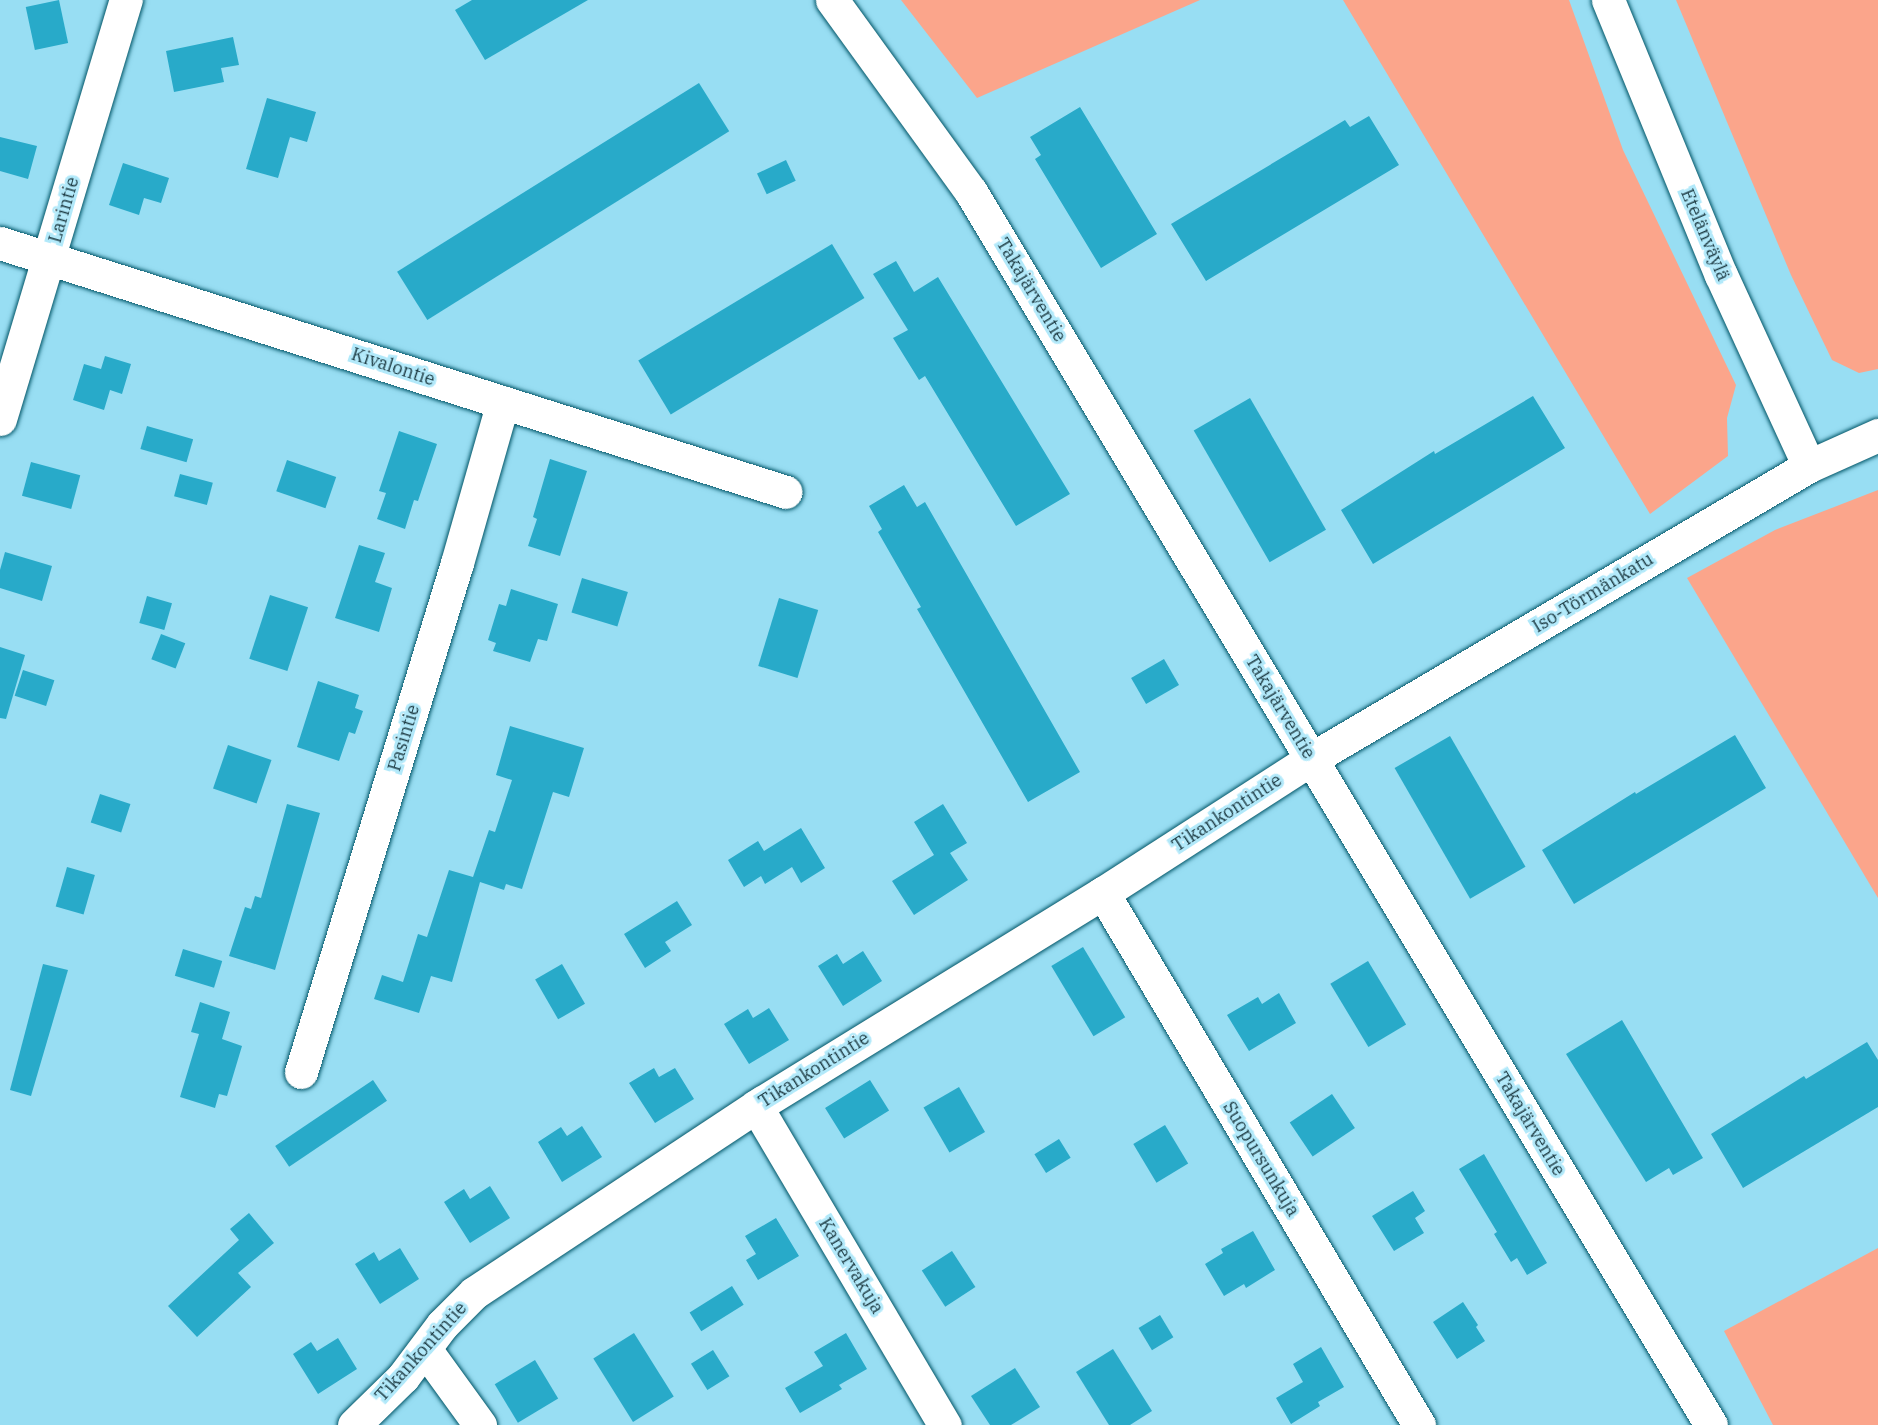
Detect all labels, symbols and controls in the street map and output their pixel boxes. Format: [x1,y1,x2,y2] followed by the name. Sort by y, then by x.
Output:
[44,175,84,245] street label: Larintie
[1676,186,1734,284] street label: Etelänväylä
[992,234,1070,346] street label: Takajärventie
[349,343,437,391] street label: Kivalontie
[1529,548,1657,638] street label: Iso-Törmänkatu
[1241,651,1319,763] street label: Takajärventie
[384,702,424,774] street label: Pasintie
[1168,770,1286,856] street label: Tikankontintie
[755,1027,873,1113] street label: Tikankontintie
[1491,1068,1569,1180] street label: Takajärventie
[1218,1098,1304,1220] street label: Suopursunkuja
[814,1214,888,1318] street label: Kanervakuja
[371,1298,471,1406] street label: Tikankontintie

